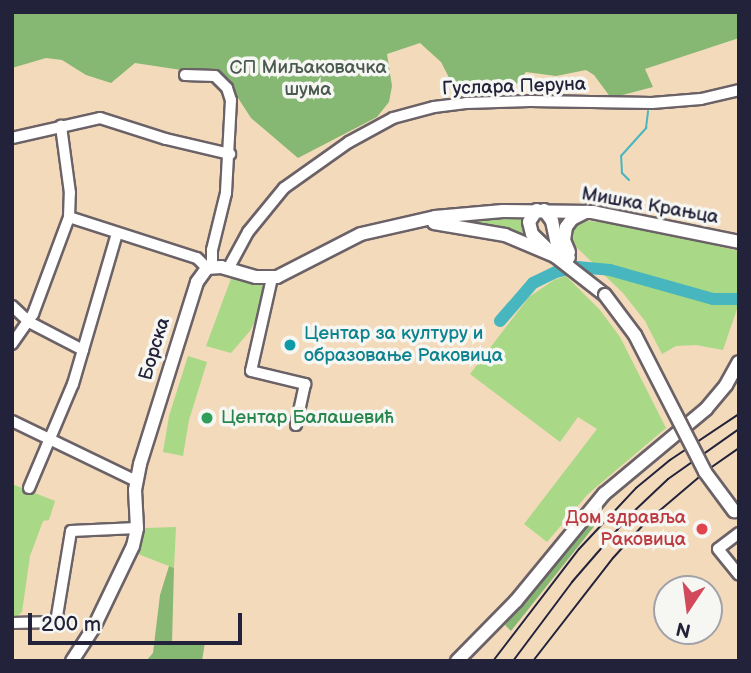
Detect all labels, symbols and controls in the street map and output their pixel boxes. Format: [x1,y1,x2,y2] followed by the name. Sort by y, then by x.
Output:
[229,57,387,101] park label: СП Миљаковачка шума
[442,73,586,101] street label: Гуслара Перуна
[580,183,720,229] street label: Мишка Крањца
[135,315,175,383] street label: Борска
[304,323,503,367] place label: Центар за културу и образовање Раковица
[282,337,298,353] marker: Центар за културу и образовање Раковица
[221,407,394,429] place label: Центар Балашевић
[199,410,215,426] marker: Центар Балашевић
[566,507,686,551] place label: Дом здравља Раковица
[692,519,712,539] marker: Дом здравља Раковица
[653,575,723,645] north arrow
[32,600,245,644] scale bar
[41,612,101,637] text: 200 m
[674,616,693,642] text: N

